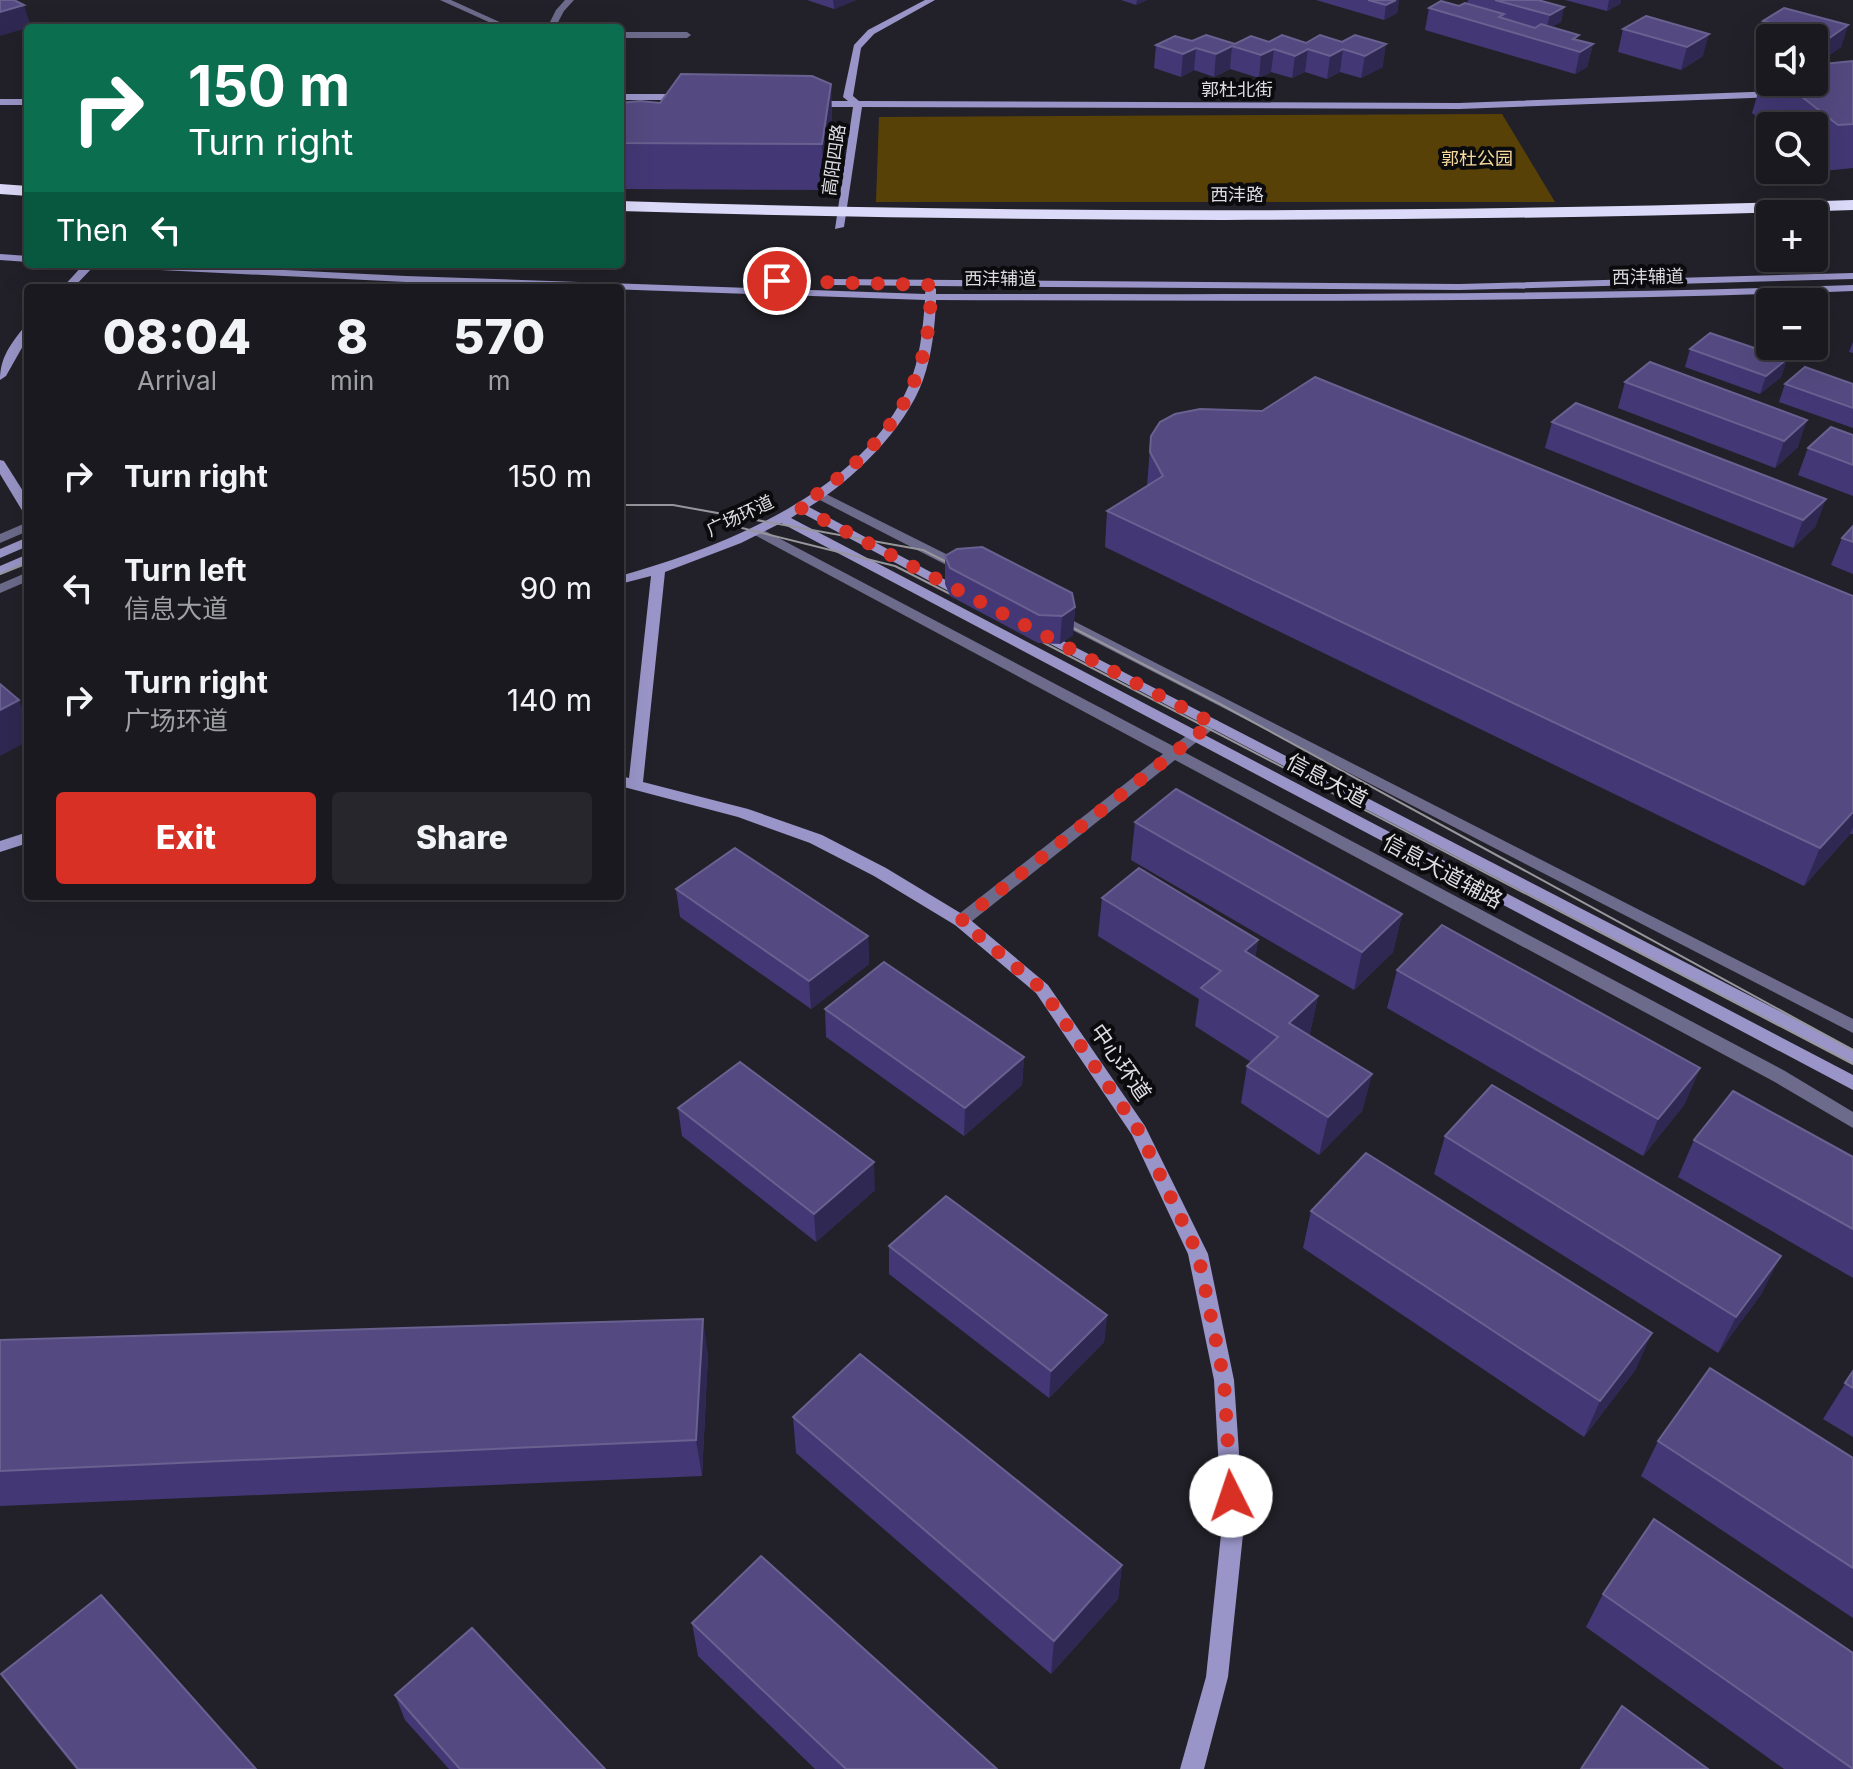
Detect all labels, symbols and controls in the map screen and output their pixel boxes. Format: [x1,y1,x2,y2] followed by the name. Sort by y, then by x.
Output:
[1756,24,1828,360] map controls
[1756,24,1828,96] button: sound
[188,52,350,120] text: 150 m
[56,56,160,160] icon: right
[1201,79,1273,100] street label: 郭杜北街
[1756,112,1828,184] button: search
[188,120,353,164] text: Turn right
[818,123,849,197] street label: 高阳四路
[1441,148,1513,169] park label: 郭杜公园
[1210,184,1264,205] street label: 西沣路
[1756,200,1828,272] button: +
[144,208,188,252] icon: left
[56,212,128,248] text: Then
[743,247,811,315] pin
[755,259,799,303] icon: arrive
[1612,265,1684,288] street label: 西沣辅道
[964,268,1036,289] street label: 西沣辅道
[1756,288,1828,360] button: −
[103,307,251,366] text: 08:04
[336,307,368,366] text: 8
[453,307,545,366] text: 570
[137,365,217,396] text: Arrival
[330,365,374,396] text: min
[488,365,511,396] text: m
[56,454,100,498] icon: right
[124,458,268,494] text: Turn right
[508,458,592,494] text: 150 m
[703,491,777,540] street label: 广场环道
[124,552,246,588] text: Turn left
[56,566,100,610] icon: left
[520,570,592,606] text: 90 m
[124,593,228,624] text: 信息大道
[124,664,268,700] text: Turn right
[56,678,100,722] icon: right
[507,682,592,718] text: 140 m
[124,705,228,736] text: 广场环道
[1282,748,1372,812] street label: 信息大道
[56,792,316,884] button: Exit
[332,792,592,884] button: Share
[1379,829,1507,913] street label: 信息大道辅路
[1085,1018,1157,1106] street label: 中心环道
[1189,1454,1273,1538] position arrow

